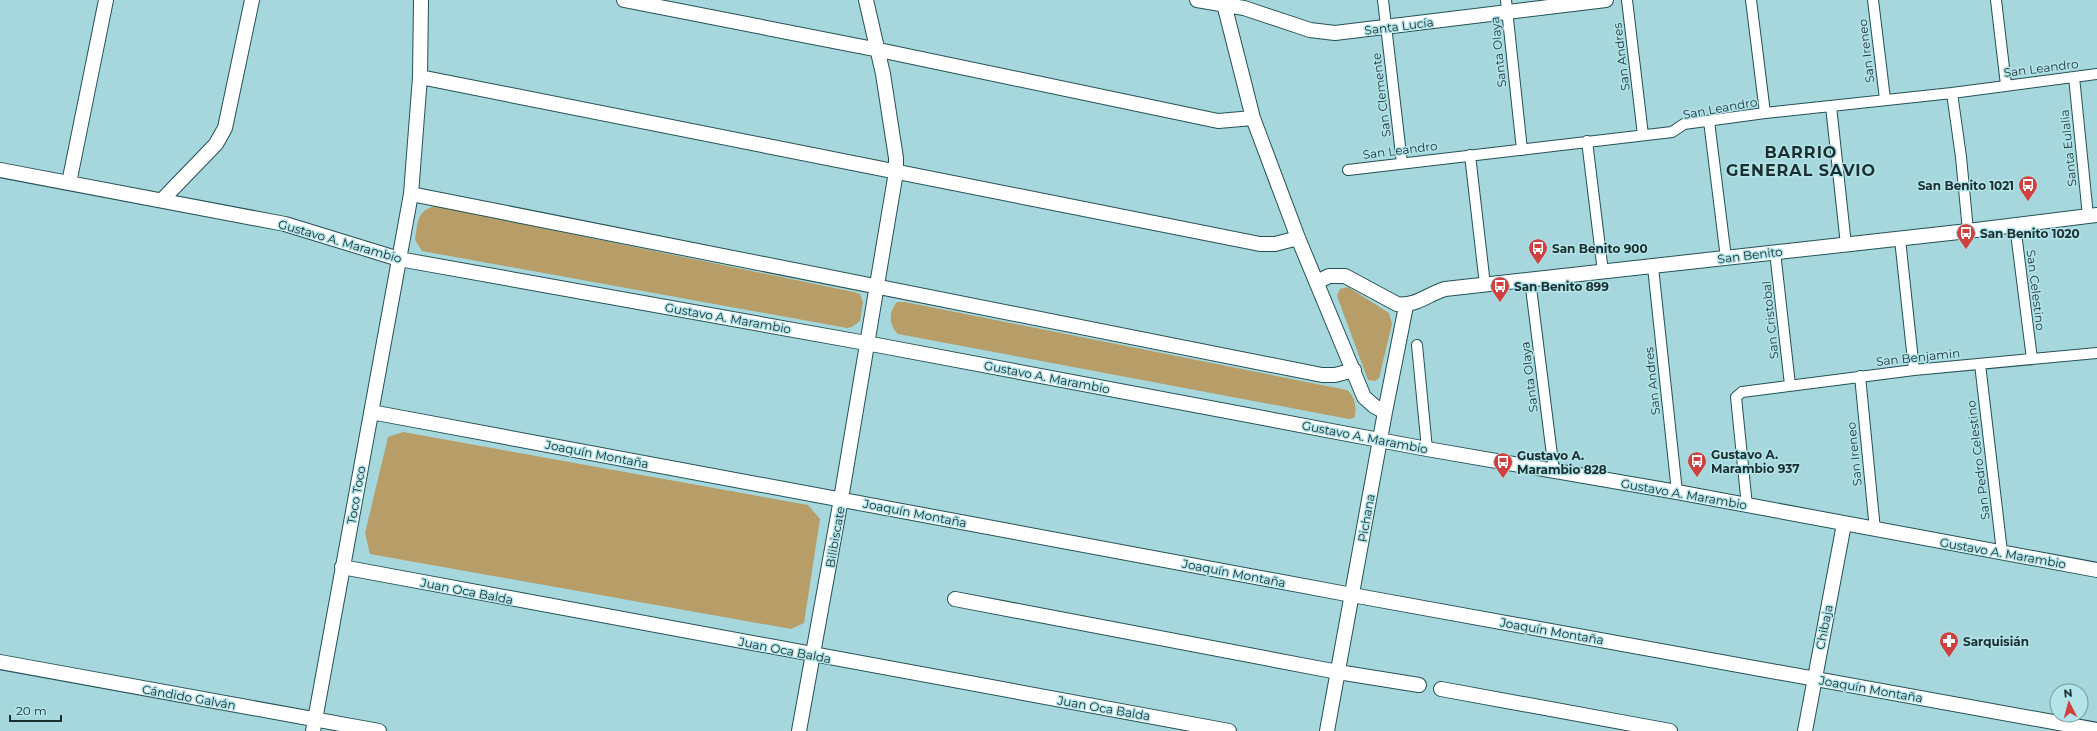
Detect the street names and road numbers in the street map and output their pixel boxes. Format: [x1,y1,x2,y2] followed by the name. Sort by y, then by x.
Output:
[1364,14,1434,38] street label: Santa Lucía
[1487,16,1509,88] street label: Santa Olaya
[1855,18,1877,84] street label: San Ireneo
[1609,22,1633,92] street label: San Andres
[1368,52,1394,138] street label: San Clemente
[2003,56,2079,80] street label: San Leandro
[1682,94,1758,122] street label: San Leandro
[2057,109,2079,187] street label: Santa Eulalia
[1362,138,1438,162] street label: San Leandro
[276,216,404,266] street label: Gustavo A. Marambio
[1717,244,1783,266] street label: San Benito
[2024,249,2048,331] street label: San Celestino
[1758,280,1782,360] street label: San Cristobal
[664,299,792,337] street label: Gustavo A. Marambio
[1517,341,1541,413] street label: Santa Olaya
[1875,345,1961,369] street label: San Benjamin
[1641,346,1663,416] street label: San Andres
[983,357,1111,397] street label: Gustavo A. Marambio
[1963,399,1993,521] street label: San Pedro Celestino
[1301,417,1429,457] street label: Gustavo A. Marambio
[1843,421,1865,487] street label: San Ireneo
[543,436,650,471] street label: Joaquín Montaña
[343,465,369,525] street label: Toco Toco
[1620,475,1748,513] street label: Gustavo A. Marambio
[1354,493,1378,543] street label: Pichana
[861,495,968,530] street label: Joaquín Montaña
[822,505,848,569] street label: Bilibiscate
[1939,534,2067,572] street label: Gustavo A. Marambio
[1180,555,1287,590] street label: Joaquín Montaña
[418,574,515,607] street label: Juan Oca Balda
[1812,603,1836,651] street label: Chibaja
[1498,614,1605,648] street label: Joaquín Montaña
[736,633,833,666] street label: Juan Oca Balda
[1817,672,1924,706] street label: Joaquín Montaña
[141,681,237,713] street label: Cándido Galván
[1055,692,1152,724] street label: Juan Oca Balda

